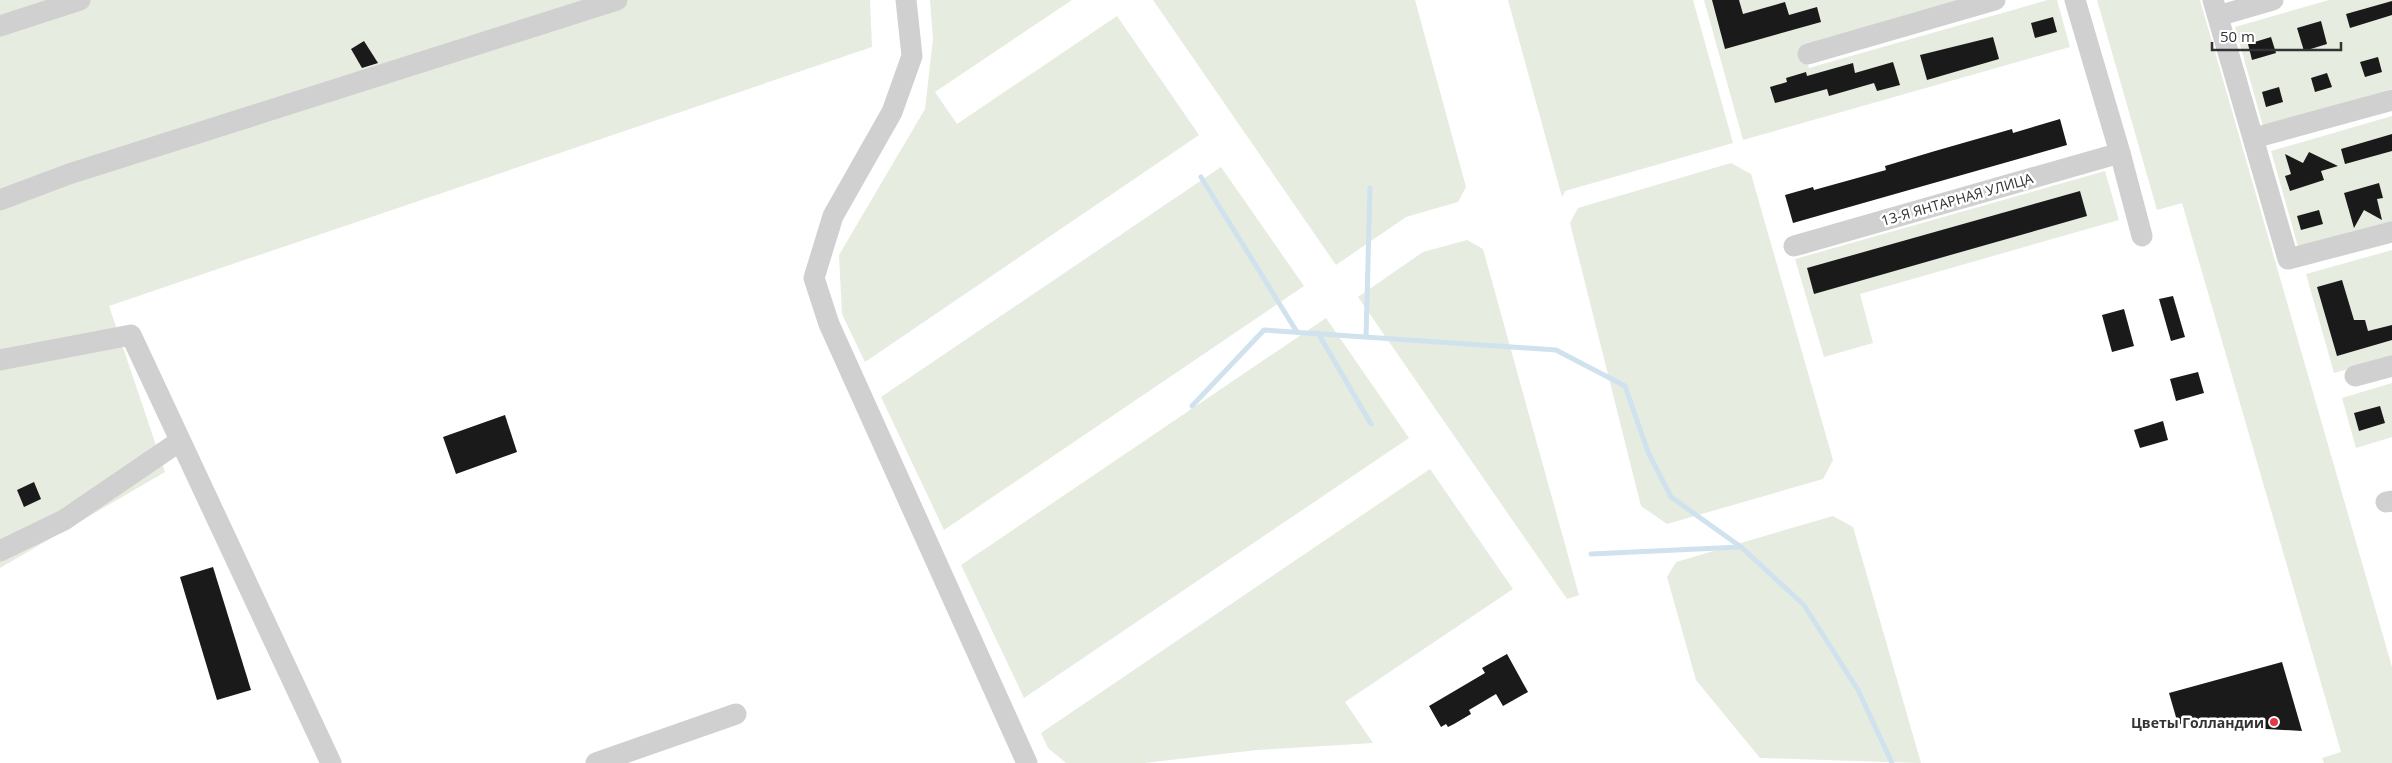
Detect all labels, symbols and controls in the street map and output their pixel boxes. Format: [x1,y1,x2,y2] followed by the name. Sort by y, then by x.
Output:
[2212,20,2341,52] scale bar
[2220,26,2255,46] text: 50 m
[1879,168,2035,230] street label: 13-Я ЯНТАРНАЯ УЛИЦА
[2131,713,2264,732] place label: Цветы Голландии
[2268,716,2280,728] marker: Цветы Голландии

